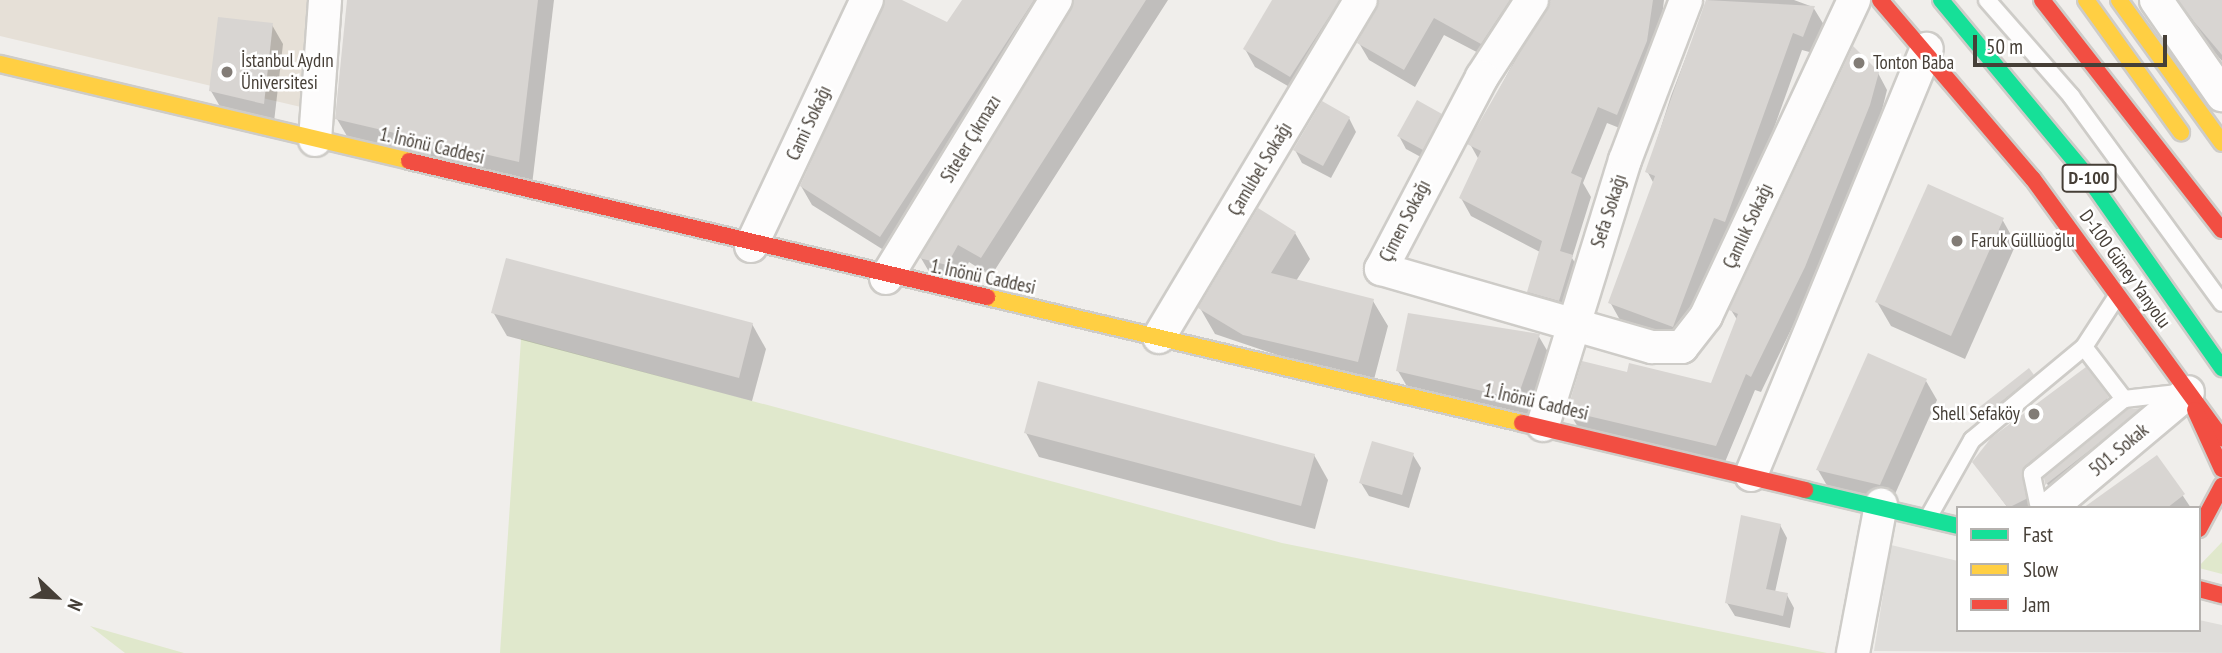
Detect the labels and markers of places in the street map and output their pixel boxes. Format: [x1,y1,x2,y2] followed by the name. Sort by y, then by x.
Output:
[241,50,334,94] place label: İstanbul Aydın Üniversitesi
[1873,52,1954,74] place label: Tonton Baba
[1851,55,1867,71] marker: Tonton Baba
[219,64,235,80] marker: İstanbul Aydın Üniversitesi
[1971,230,2075,252] place label: Faruk Güllüoğlu
[1949,233,1965,249] marker: Faruk Güllüoğlu
[1932,403,2020,425] place label: Shell Sefaköy
[2026,406,2042,422] marker: Shell Sefaköy

